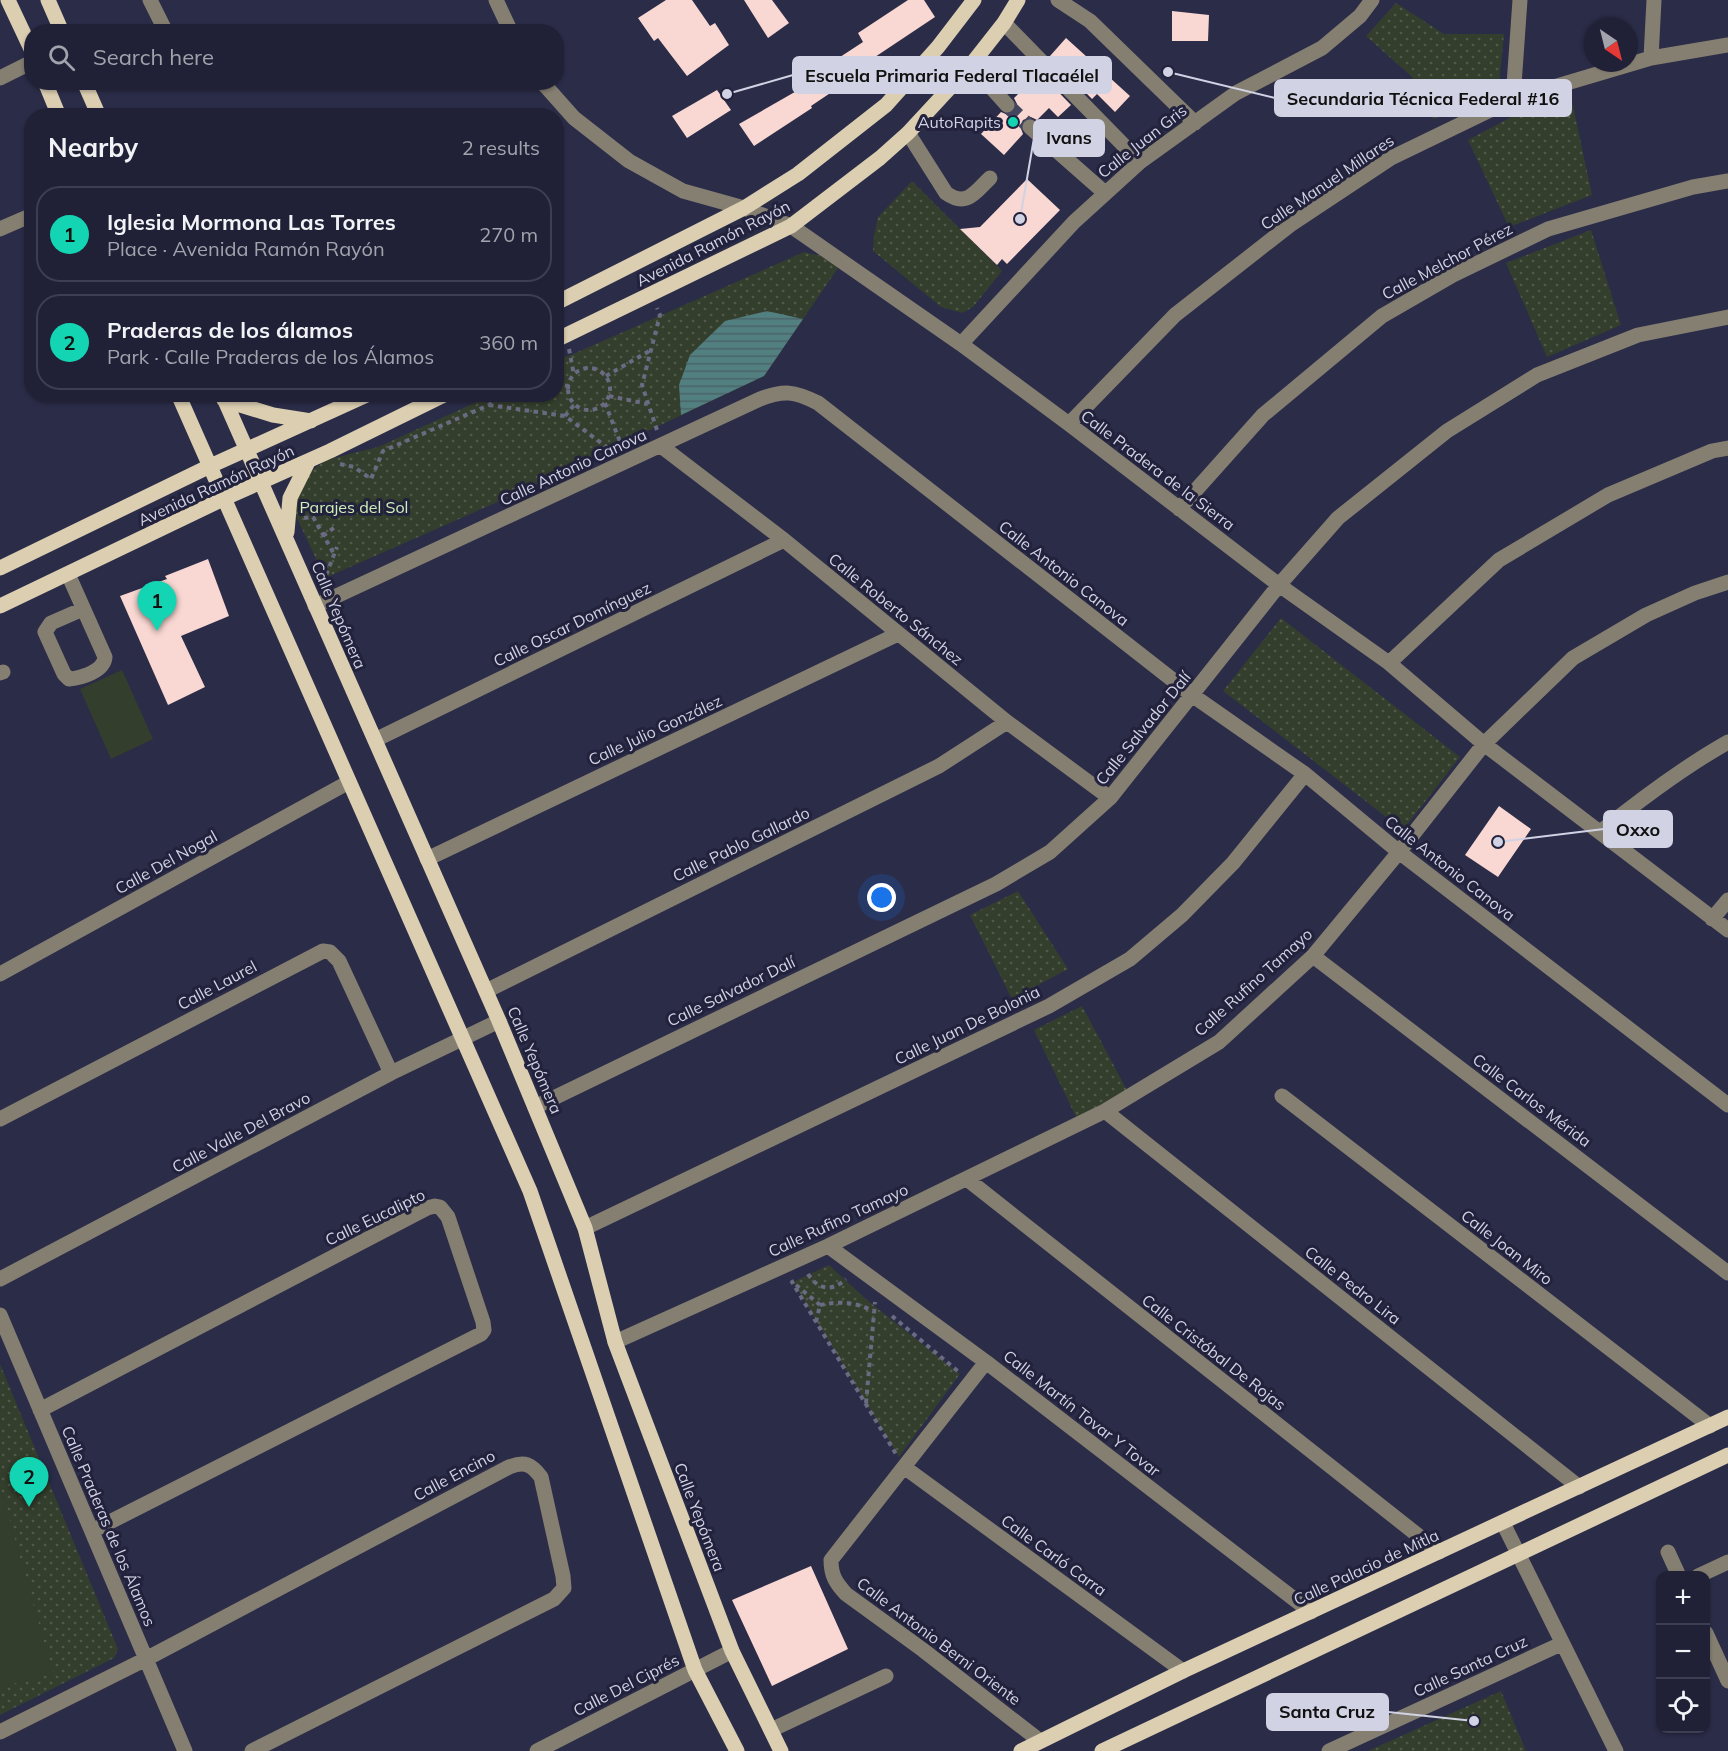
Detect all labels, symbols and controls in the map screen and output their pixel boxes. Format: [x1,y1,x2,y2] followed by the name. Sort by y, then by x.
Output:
[1584,18,1638,72] north arrow
[24,24,564,90] search box
[45,41,78,74] icon: search
[93,43,214,71] text: Search here
[793,57,1111,93] callout: Escuela Primaria Federal Tlacaélel
[805,64,1099,87] text: Escuela Primaria Federal Tlacaélel
[1275,80,1571,116] callout: Secundaria Técnica Federal #16
[1287,87,1560,110] text: Secundaria Técnica Federal #16
[1093,100,1191,182] street label: Calle Juan Gris
[918,112,1001,132] place label: AutoRapits
[1006,115,1020,129] marker: AutoRapits
[1034,120,1104,156] callout: Ivans
[1046,126,1092,149] text: Ivans
[1257,130,1398,234] street label: Calle Manuel Millares
[48,131,138,164] text: Nearby
[462,135,540,160] text: 2 results
[633,196,793,290] street label: Avenida Ramón Rayón
[107,208,396,236] text: Iglesia Mormona Las Torres
[1378,218,1516,304] street label: Calle Melchor Pérez
[64,222,76,247] text: 1
[479,222,538,247] text: 270 m
[107,236,385,261] text: Place · Avenida Ramón Rayón
[107,316,353,344] text: Praderas de los álamos
[64,330,76,355] text: 2
[479,330,538,355] text: 360 m
[107,344,434,369] text: Park · Calle Praderas de los Álamos
[1077,405,1239,535] street label: Calle Pradera de la Sierra
[496,424,650,510] street label: Calle Antonio Canova
[135,440,297,530] street label: Avenida Ramón Rayón
[300,497,408,517] park label: Parajes del Sol
[995,516,1133,630] street label: Calle Antonio Canova
[825,549,967,669] street label: Calle Roberto Sánchez
[307,558,371,672] street label: Calle Yepómera
[490,577,654,671] street label: Calle Oscar Domínguez
[138,582,176,631] pin: 1
[1091,666,1196,789] street label: Calle Salvador Dalí
[585,690,725,770] street label: Calle Julio González
[669,802,813,886] street label: Calle Pablo Gallardo
[1381,811,1519,925] street label: Calle Antonio Canova
[1604,811,1672,847] callout: Oxxo
[1616,818,1660,841] text: Oxxo
[111,826,221,898] street label: Calle Del Nogal
[867,883,896,912] your location
[1190,924,1316,1040] street label: Calle Rufino Tamayo
[664,951,799,1031] street label: Calle Salvador Dalí
[174,956,260,1014] street label: Calle Laurel
[891,981,1043,1069] street label: Calle Juan De Bolonia
[503,1003,567,1117] street label: Calle Yepómera
[1469,1049,1595,1151] street label: Calle Carlos Mérida
[169,1087,313,1177] street label: Calle Valle Del Bravo
[765,1179,911,1261] street label: Calle Rufino Tamayo
[322,1184,428,1250] street label: Calle Eucalipto
[1457,1205,1557,1289] street label: Calle Joan Miro
[1301,1241,1405,1329] street label: Calle Pedro Lira
[1138,1290,1290,1414] street label: Calle Cristóbal De Rojas
[999,1345,1165,1481] street label: Calle Martín Tovar Y Tovar
[58,1423,160,1629] street label: Calle Praderas de los Álamos
[410,1445,498,1505] street label: Calle Encino
[9,1458,48,1507] pin: 2
[670,1460,730,1574] street label: Calle Yepómera
[997,1510,1111,1600] street label: Calle Carló Carra
[1290,1525,1442,1609] street label: Calle Palacio de Mitla
[1656,1571,1710,1733] map controls
[1656,1571,1710,1625] button: +
[853,1573,1025,1709] street label: Calle Antonio Berni Oriente
[1656,1625,1710,1679] button: −
[1410,1631,1530,1701] street label: Calle Santa Cruz
[570,1650,682,1720] street label: Calle Del Ciprés
[1656,1679,1710,1733] button: locate
[1267,1694,1388,1730] callout: Santa Cruz
[1279,1700,1375,1723] text: Santa Cruz

